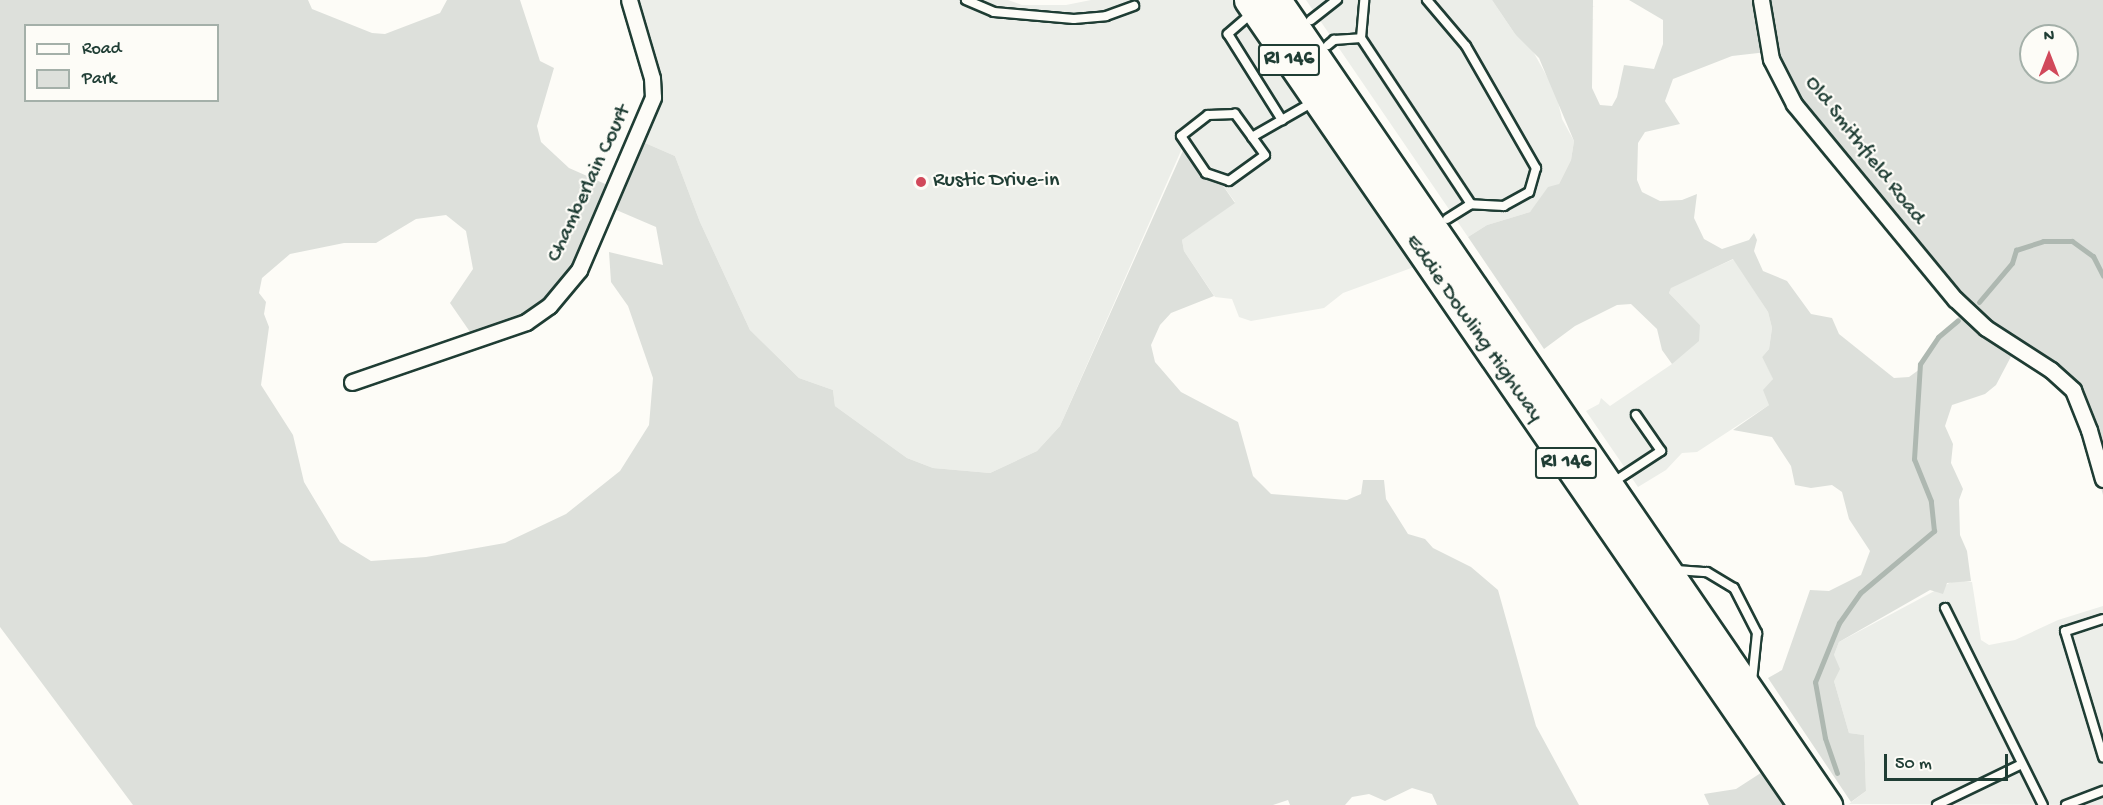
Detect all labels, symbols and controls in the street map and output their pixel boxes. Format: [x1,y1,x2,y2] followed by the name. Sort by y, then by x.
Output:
[24,24,219,102] legend
[2019,24,2079,84] north arrow
[2044,28,2054,47] text: N
[82,39,121,60] text: Road
[1258,42,1320,78] road number: RI 146
[82,69,116,90] text: Park
[1798,71,1930,231] street label: Old Smithfield Road
[542,101,638,267] street label: Chamberlain Court
[933,169,1059,195] place label: Rustic Drive-in
[914,175,928,189] marker: Rustic Drive-in
[1398,230,1548,428] street label: Eddie Dowling Highway
[1534,445,1598,481] road number: RI 146
[1887,742,2012,780] scale bar
[1895,754,1932,775] text: 50 m

